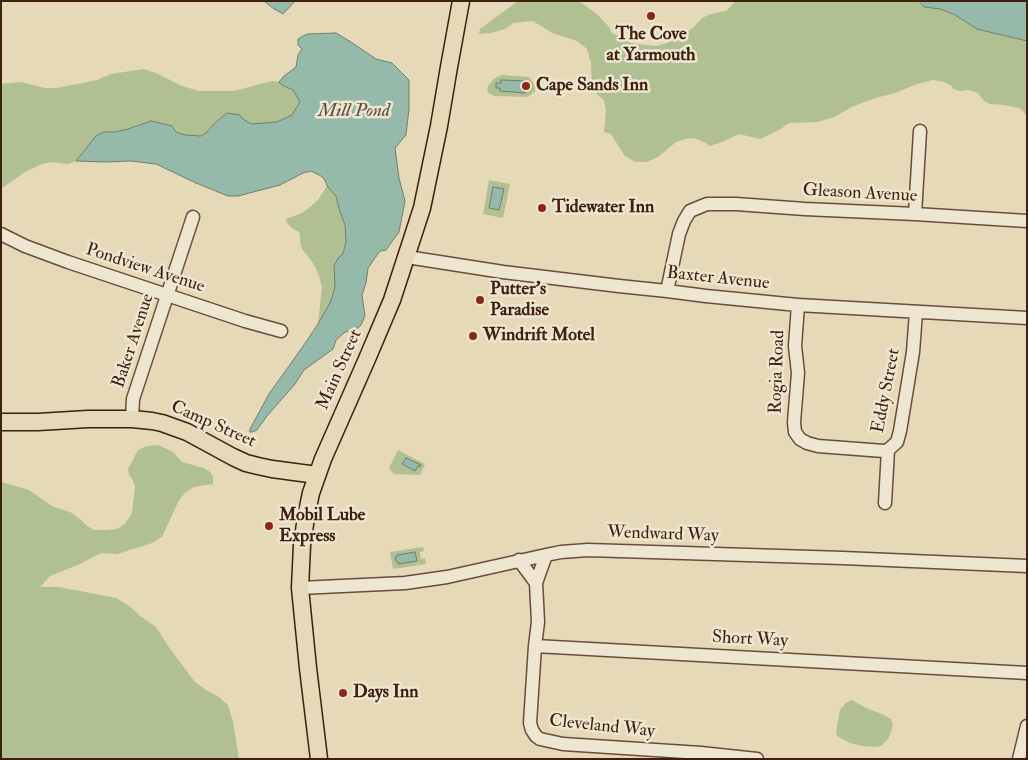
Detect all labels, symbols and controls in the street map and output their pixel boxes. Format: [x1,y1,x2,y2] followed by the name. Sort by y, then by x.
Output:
[645,10,657,22] marker: The Cove at Yarmouth
[607,24,695,66] place label: The Cove at Yarmouth
[536,75,648,97] place label: Cape Sands Inn
[520,80,532,92] marker: Cape Sands Inn
[318,101,390,123] water label: Mill Pond
[802,180,918,208] street label: Gleason Avenue
[552,197,654,219] place label: Tidewater Inn
[536,202,548,214] marker: Tidewater Inn
[83,240,207,298] street label: Pondview Avenue
[666,263,770,295] street label: Baxter Avenue
[490,279,549,322] place label: Putter's Paradise
[109,291,159,391] street label: Baker Avenue
[474,294,486,306] marker: Putter's Paradise
[483,325,595,347] place label: Windrift Motel
[313,326,367,414] street label: Main Street
[467,330,479,342] marker: Windrift Motel
[766,330,790,414] street label: Rogia Road
[868,347,906,435] street label: Eddy Street
[167,397,259,453] street label: Camp Street
[279,505,365,548] place label: Mobil Lube Express
[263,520,275,532] marker: Mobil Lube Express
[607,522,719,548] street label: Wendward Way
[711,627,789,653] street label: Short Way
[353,682,419,704] place label: Days Inn
[337,687,349,699] marker: Days Inn
[548,711,656,743] street label: Cleveland Way

